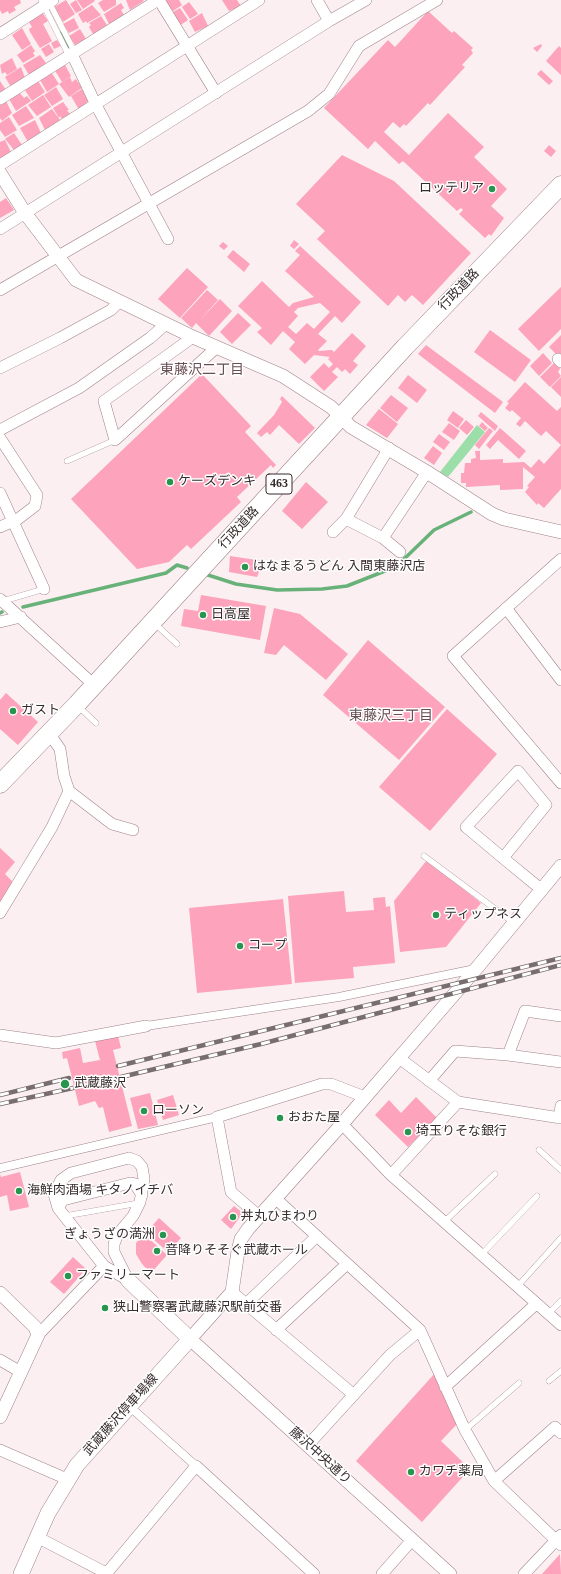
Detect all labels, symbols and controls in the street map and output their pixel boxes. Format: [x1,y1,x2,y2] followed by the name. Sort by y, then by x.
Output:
[419,181,484,197] place label: ロッテリア
[487,184,497,194] marker: ロッテリア
[435,266,483,314] street label: 行政道路
[160,362,244,378] district label: 東藤沢二丁目
[178,474,256,490] place label: ケーズデンキ
[266,474,292,494] road number: 463
[165,477,175,487] marker: ケーズデンキ
[216,504,262,552] street label: 行政道路
[253,559,425,575] place label: はなまるうどん 入間東藤沢店
[240,562,250,572] marker: はなまるうどん 入間東藤沢店
[211,607,250,623] place label: 日高屋
[198,610,208,620] marker: 日高屋
[21,703,60,719] place label: ガスト
[8,706,18,716] marker: ガスト
[349,708,433,724] district label: 東藤沢三丁目
[444,907,522,923] place label: ティップネス
[431,910,441,920] marker: ティップネス
[248,938,287,954] place label: コープ
[235,941,245,951] marker: コープ
[74,1076,126,1092] place label: 武蔵藤沢
[59,1078,71,1090] marker: 武蔵藤沢
[152,1103,204,1119] place label: ローソン
[139,1106,149,1116] marker: ローソン
[288,1110,340,1126] place label: おおた屋
[275,1113,285,1123] marker: おおた屋
[416,1124,507,1140] place label: 埼玉りそな銀行
[403,1127,413,1137] marker: 埼玉りそな銀行
[27,1183,173,1199] place label: 海鮮肉酒場 キタノイチバ
[14,1186,24,1196] marker: 海鮮肉酒場 キタノイチバ
[241,1209,319,1225] place label: 丼丸ひまわり
[228,1212,238,1222] marker: 丼丸ひまわり
[64,1227,155,1243] place label: ぎょうざの満洲
[158,1230,168,1240] marker: ぎょうざの満洲
[165,1243,308,1259] place label: 音降りそそぐ武蔵ホール
[152,1246,162,1256] marker: 音降りそそぐ武蔵ホール
[76,1268,180,1284] place label: ファミリーマート
[63,1271,73,1281] marker: ファミリーマート
[113,1300,282,1316] place label: 狭山警察署武蔵藤沢駅前交番
[100,1303,110,1313] marker: 狭山警察署武蔵藤沢駅前交番
[80,1371,162,1459] street label: 武蔵藤沢停車場線
[286,1424,354,1488] street label: 藤沢中央通り
[419,1464,484,1480] place label: カワチ薬局
[406,1467,416,1477] marker: カワチ薬局

